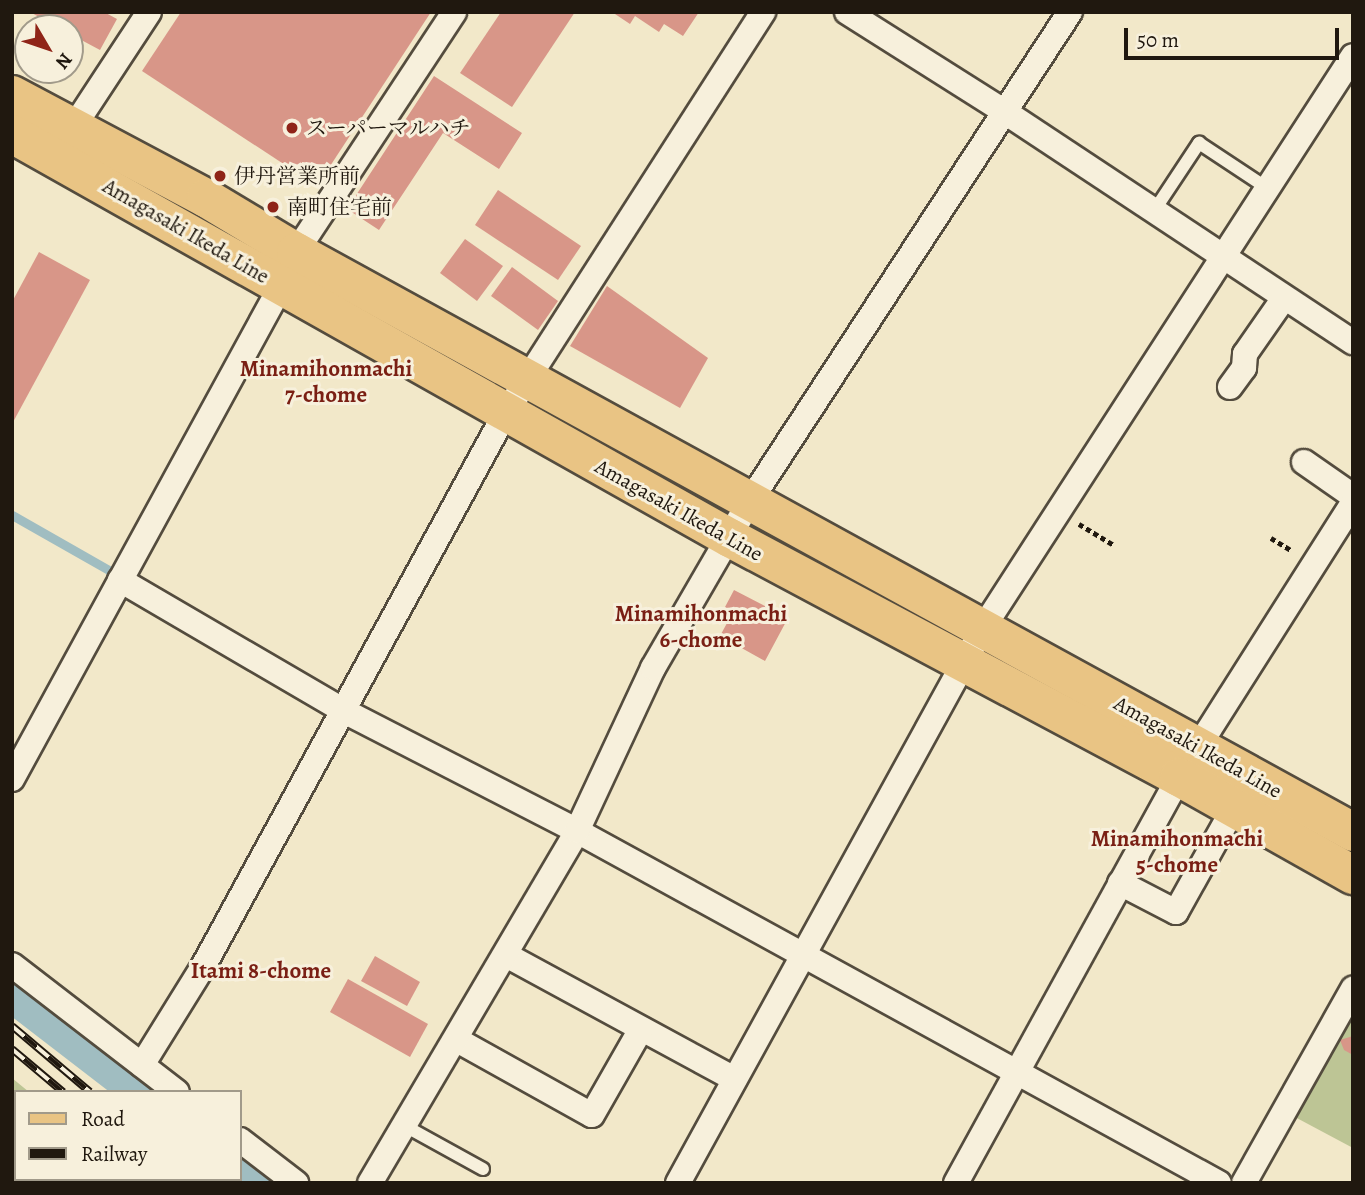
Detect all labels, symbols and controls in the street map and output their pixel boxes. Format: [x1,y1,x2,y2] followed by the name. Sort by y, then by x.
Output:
[14,14,84,84] north arrow
[1127,14,1342,58] scale bar
[1137,26,1179,54] text: 50 m
[49,47,78,75] text: N
[306,115,473,141] place label: スーパーマルハチ
[284,120,300,136] marker: スーパーマルハチ
[234,163,360,189] place label: 伊丹営業所前
[212,168,228,184] marker: 伊丹営業所前
[98,173,274,289] street label: Amagasaki Ikeda Line
[287,194,392,220] place label: 南町住宅前
[265,199,281,215] marker: 南町住宅前
[240,355,412,409] district label: Minamihonmachi 7-chome
[591,454,767,566] street label: Amagasaki Ikeda Line
[615,600,787,654] district label: Minamihonmachi 6-chome
[1110,691,1286,803] street label: Amagasaki Ikeda Line
[1091,825,1263,879] district label: Minamihonmachi 5-chome
[191,957,331,985] district label: Itami 8-chome
[14,1090,242,1181] legend
[81,1105,125,1133] text: Road
[81,1140,147,1168] text: Railway

